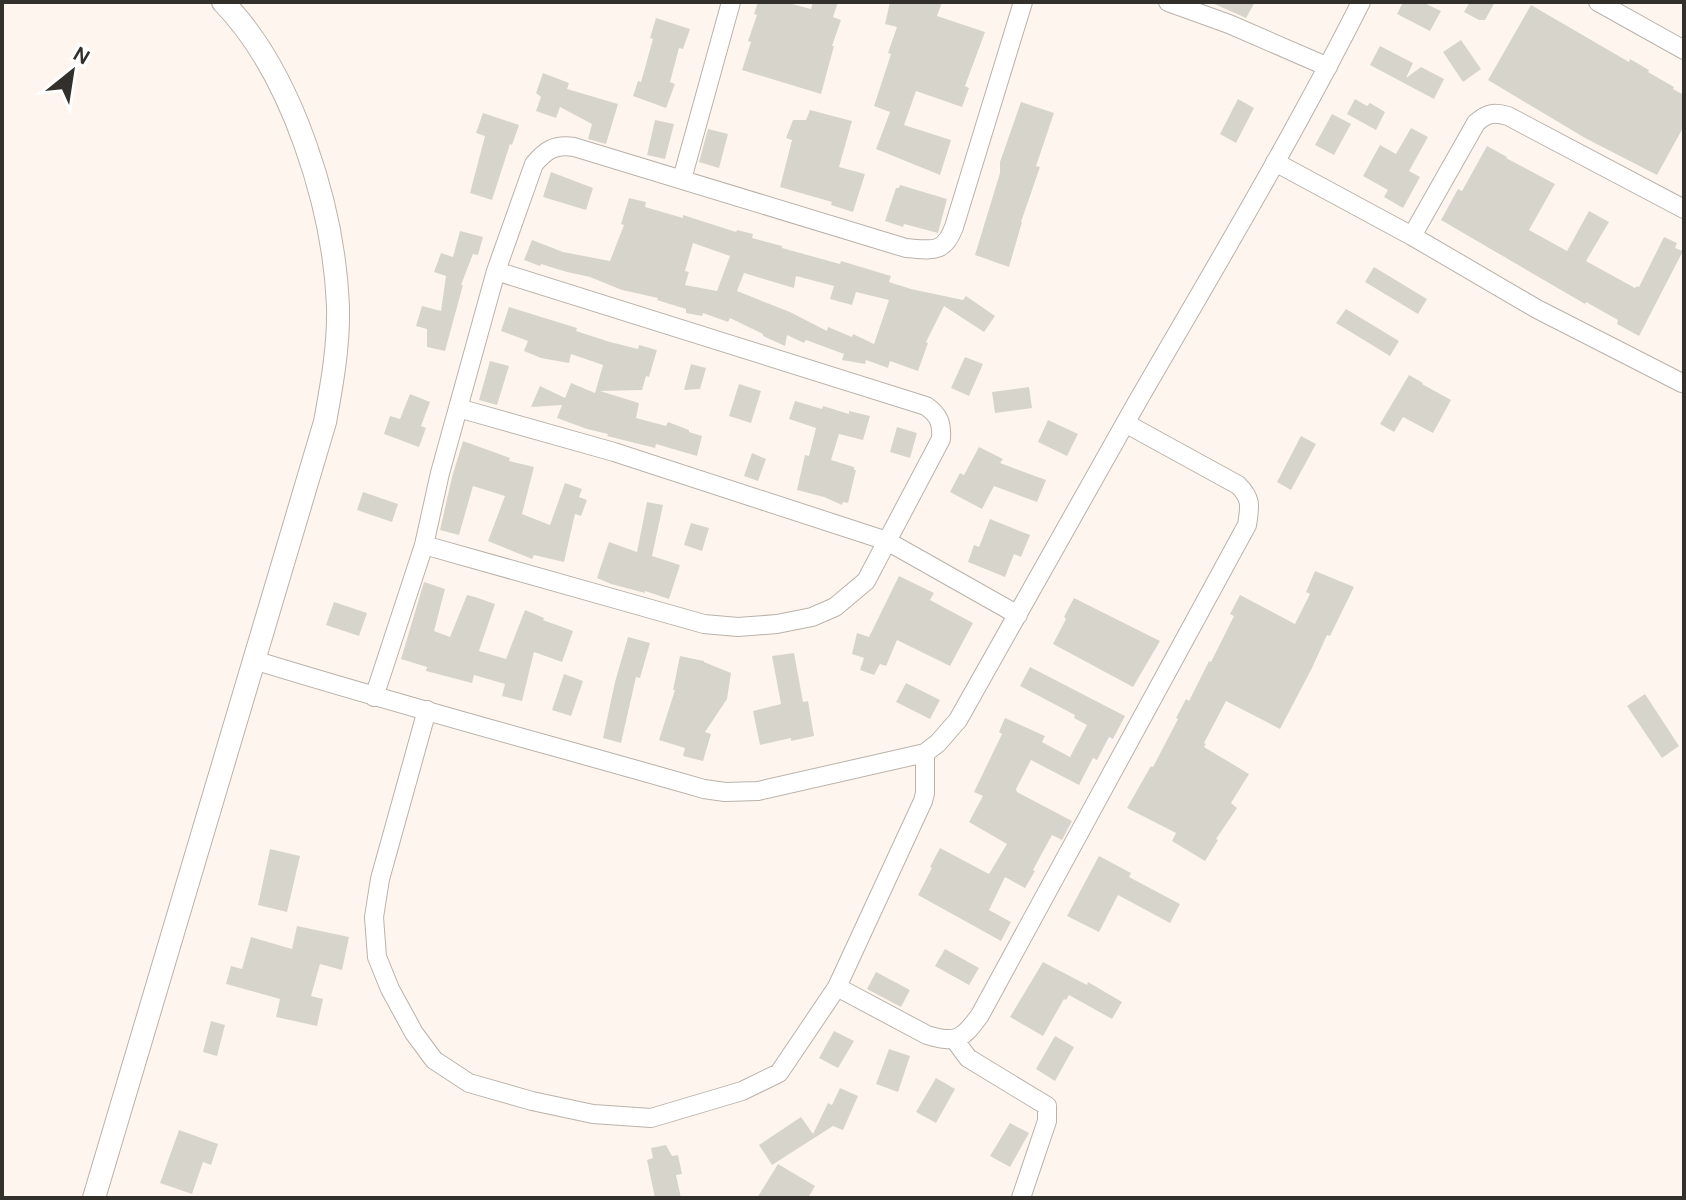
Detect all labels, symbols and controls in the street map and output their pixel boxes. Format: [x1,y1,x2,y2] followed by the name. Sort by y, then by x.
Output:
[32,32,112,112] north arrow
[68,40,95,71] text: N

